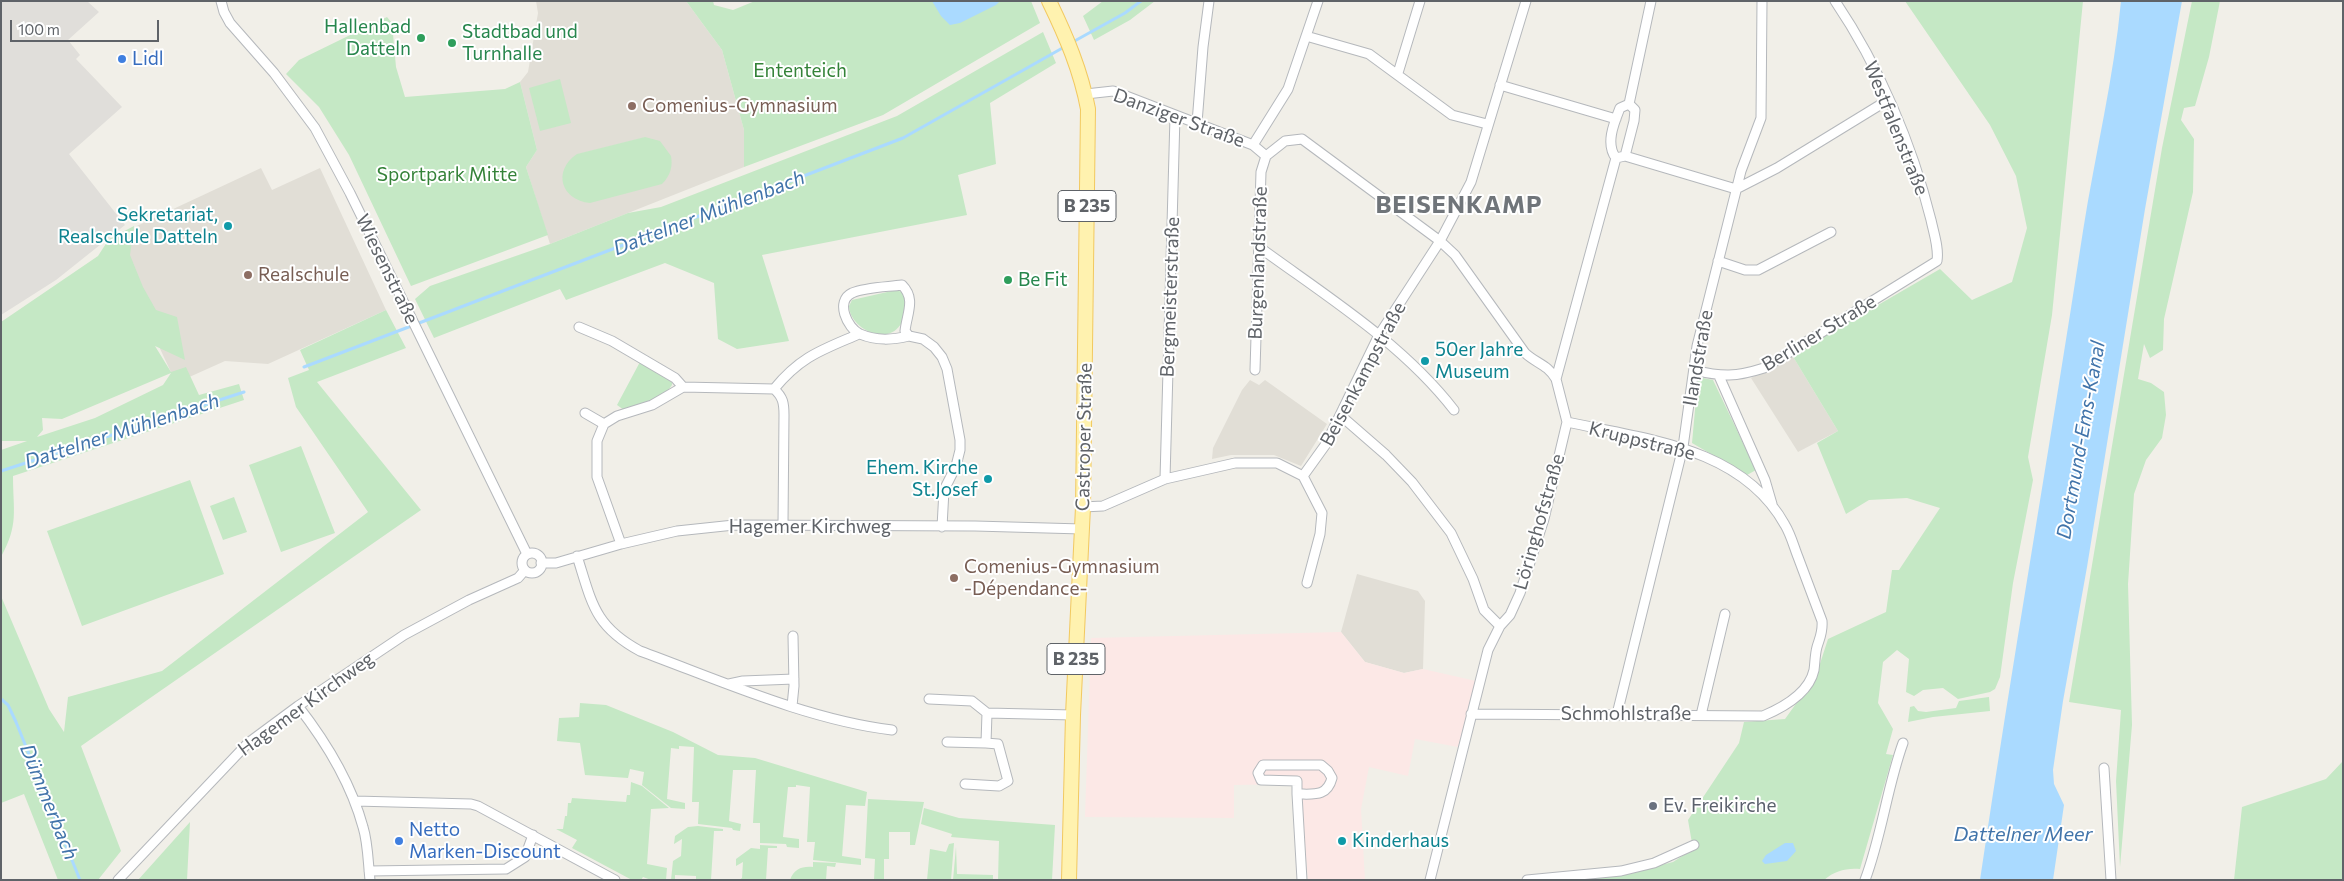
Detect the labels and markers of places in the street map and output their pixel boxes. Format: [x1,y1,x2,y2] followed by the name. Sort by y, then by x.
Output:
[324,16,411,60] place label: Hallenbad Datteln
[462,21,578,65] place label: Stadtbad und Turnhalle
[415,32,427,44] marker: Hallenbad Datteln
[446,37,458,49] marker: Stadtbad und Turnhalle
[132,48,164,70] place label: Lidl
[116,53,128,65] marker: Lidl
[642,95,837,117] place label: Comenius-Gymnasium
[626,100,638,112] marker: Comenius-Gymnasium
[58,204,218,248] place label: Sekretariat, Realschule Datteln
[222,220,234,232] marker: Sekretariat, Realschule Datteln
[258,264,349,286] place label: Realschule
[242,269,254,281] marker: Realschule
[1018,269,1067,291] place label: Be Fit
[1002,274,1014,286] marker: Be Fit
[1435,339,1523,383] place label: 50er Jahre Museum
[1419,355,1431,367] marker: 50er Jahre Museum
[866,457,978,501] place label: Ehem. Kirche St.Josef
[982,473,994,485] marker: Ehem. Kirche St.Josef
[964,556,1159,600] place label: Comenius-Gymnasium -Dépendance-
[948,572,960,584] marker: Comenius-Gymnasium -Dépendance-
[1663,795,1776,817] place label: Ev. Freikirche
[1647,800,1659,812] marker: Ev. Freikirche
[409,819,561,863] place label: Netto Marken-Discount
[1352,830,1449,852] place label: Kinderhaus
[393,835,405,847] marker: Netto Marken-Discount
[1336,835,1348,847] marker: Kinderhaus

